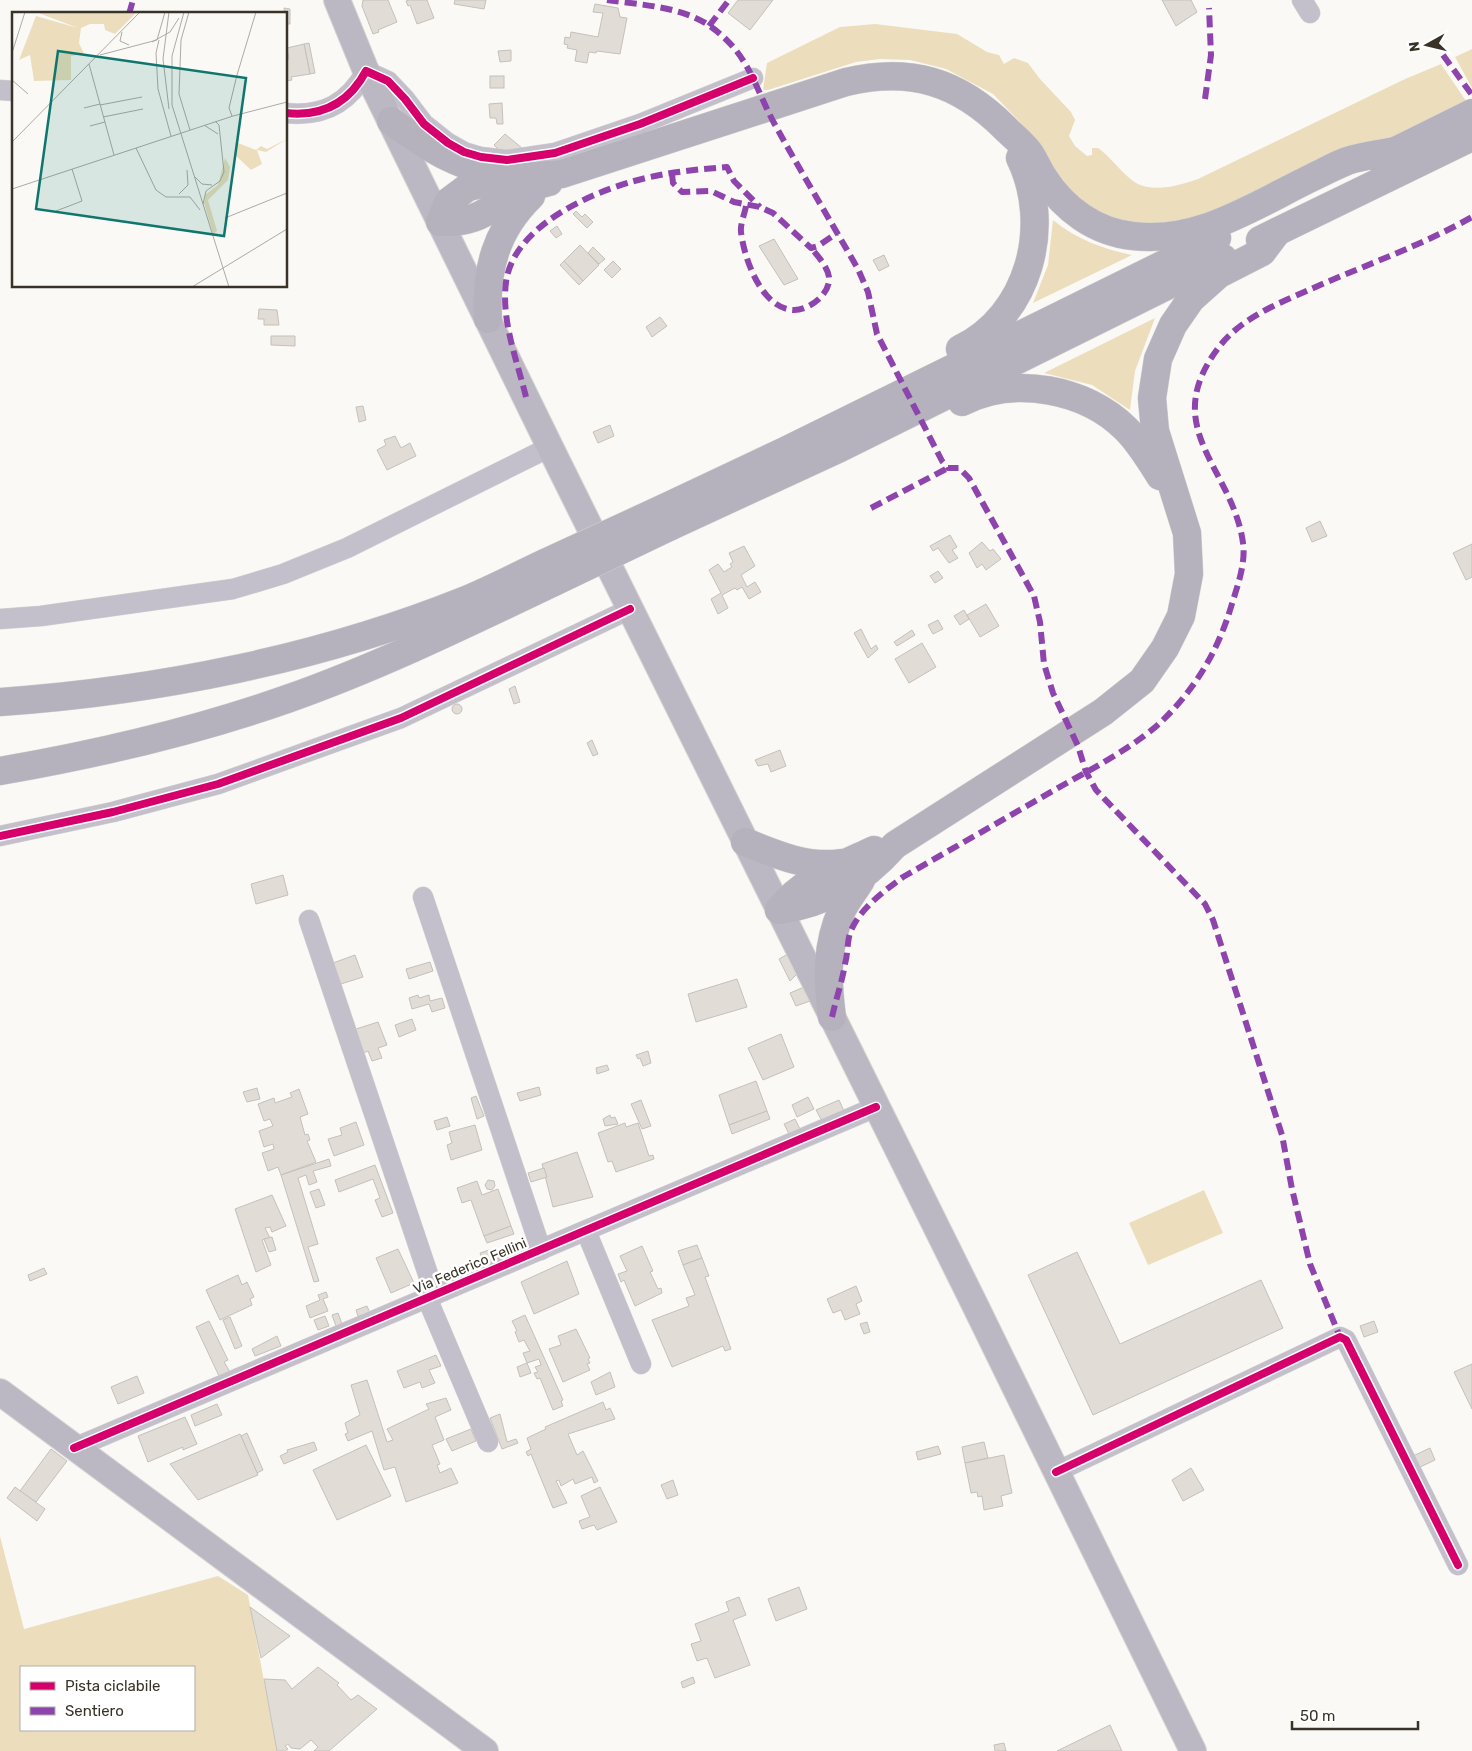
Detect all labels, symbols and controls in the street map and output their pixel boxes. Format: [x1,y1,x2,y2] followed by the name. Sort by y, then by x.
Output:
[12,12,288,288] inset map
[1402,20,1452,70] north arrow
[1406,41,1424,53] text: N
[411,1234,529,1298] street label: Via Federico Fellini
[20,1666,195,1731] legend
[65,1677,160,1695] text: Pista ciclabile
[1292,1698,1418,1730] scale bar
[65,1702,124,1720] text: Sentiero
[1300,1707,1335,1725] text: 50 m

